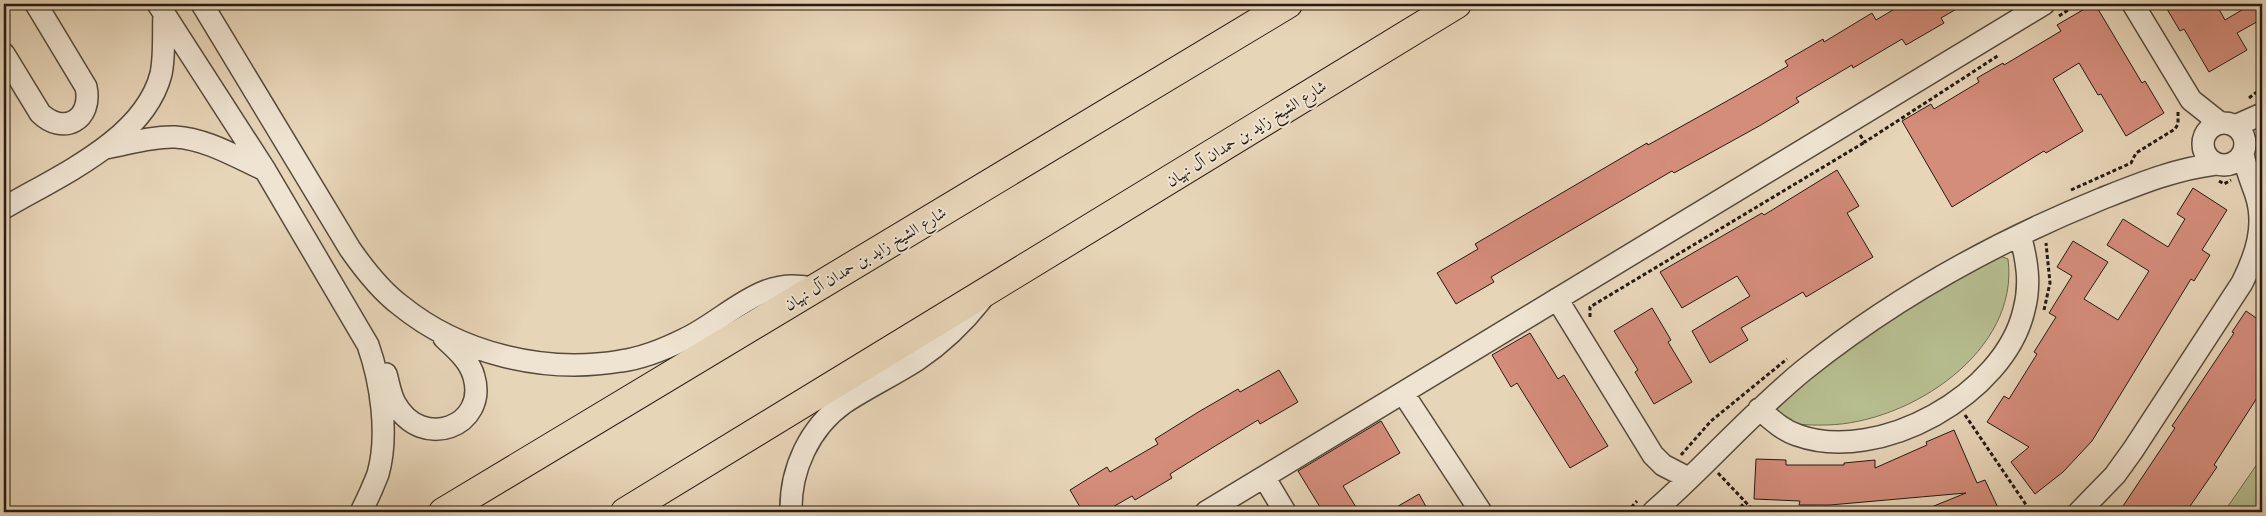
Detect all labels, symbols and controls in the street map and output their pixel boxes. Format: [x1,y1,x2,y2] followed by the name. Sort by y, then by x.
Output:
[1162,75,1333,195] street label: شارع الشيخ زايد بن حمدان آل نهيان
[780,202,952,319] street label: شارع الشيخ زايد بن حمدان آل نهيان

